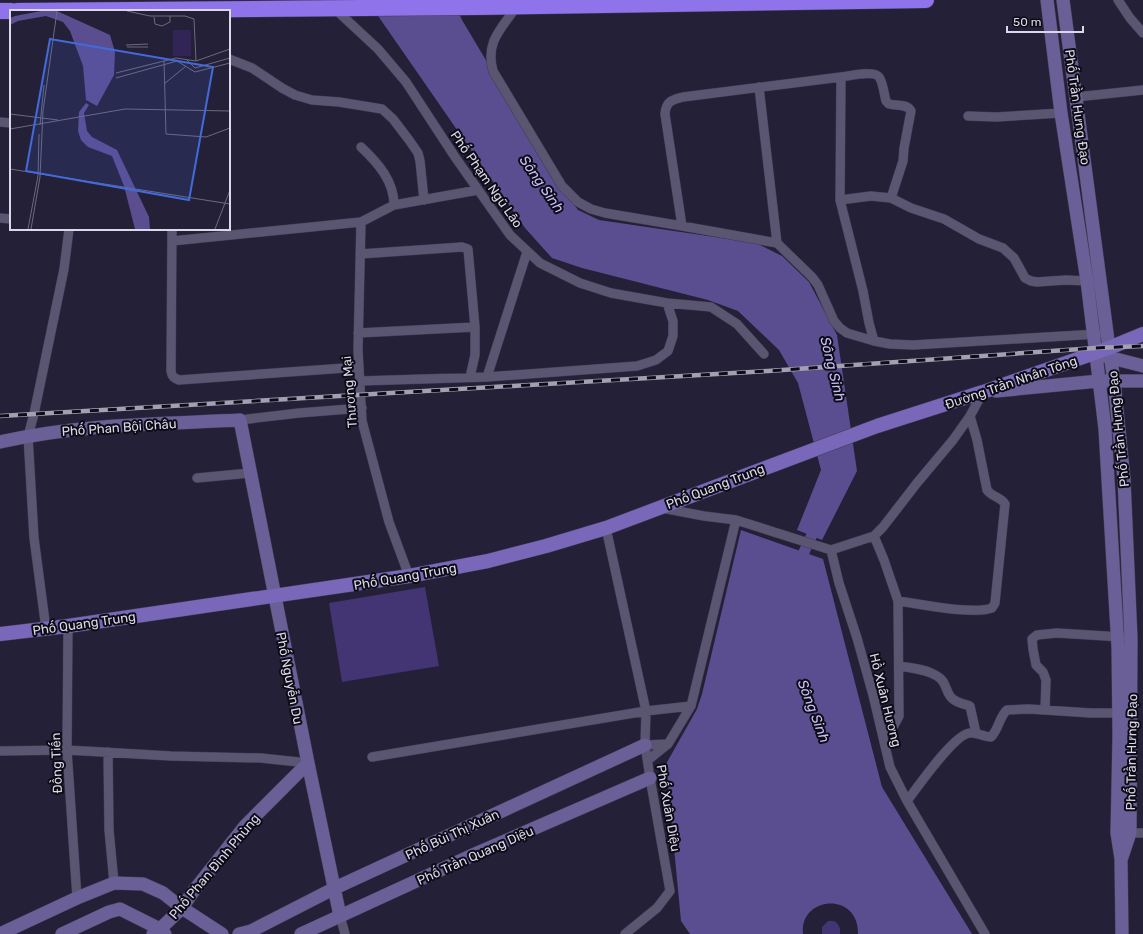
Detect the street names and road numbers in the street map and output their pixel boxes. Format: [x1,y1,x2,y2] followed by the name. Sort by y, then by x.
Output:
[1061,48,1094,166] street label: Phố Trần Hưng Đạo
[447,127,526,231] street label: Phố Phạm Ngũ Lão
[943,352,1079,413] street label: Đường Trần Nhân Tông
[339,355,361,428] street label: Thương Mại
[1104,370,1133,488] street label: Phố Trần Hưng Đạo
[61,415,177,439] street label: Phố Phan Bội Châu
[664,460,767,513] street label: Phố Quang Trung
[352,559,458,594] street label: Phố Quang Trung
[31,608,137,639] street label: Phố Quang Trung
[272,631,307,726] street label: Phố Nguyễn Du
[866,651,905,749] street label: Hồ Xuân Hương
[1122,694,1141,810] street label: Phố Trần Hưng Đạo
[47,732,66,794] street label: Đồng Tiến
[653,763,684,853] street label: Phố Xuân Diệu
[403,806,501,863] street label: Phố Bùi Thị Xuân
[166,810,263,922] street label: Phố Phan Đình Phùng
[414,822,536,889] street label: Phố Trần Quang Diệu

